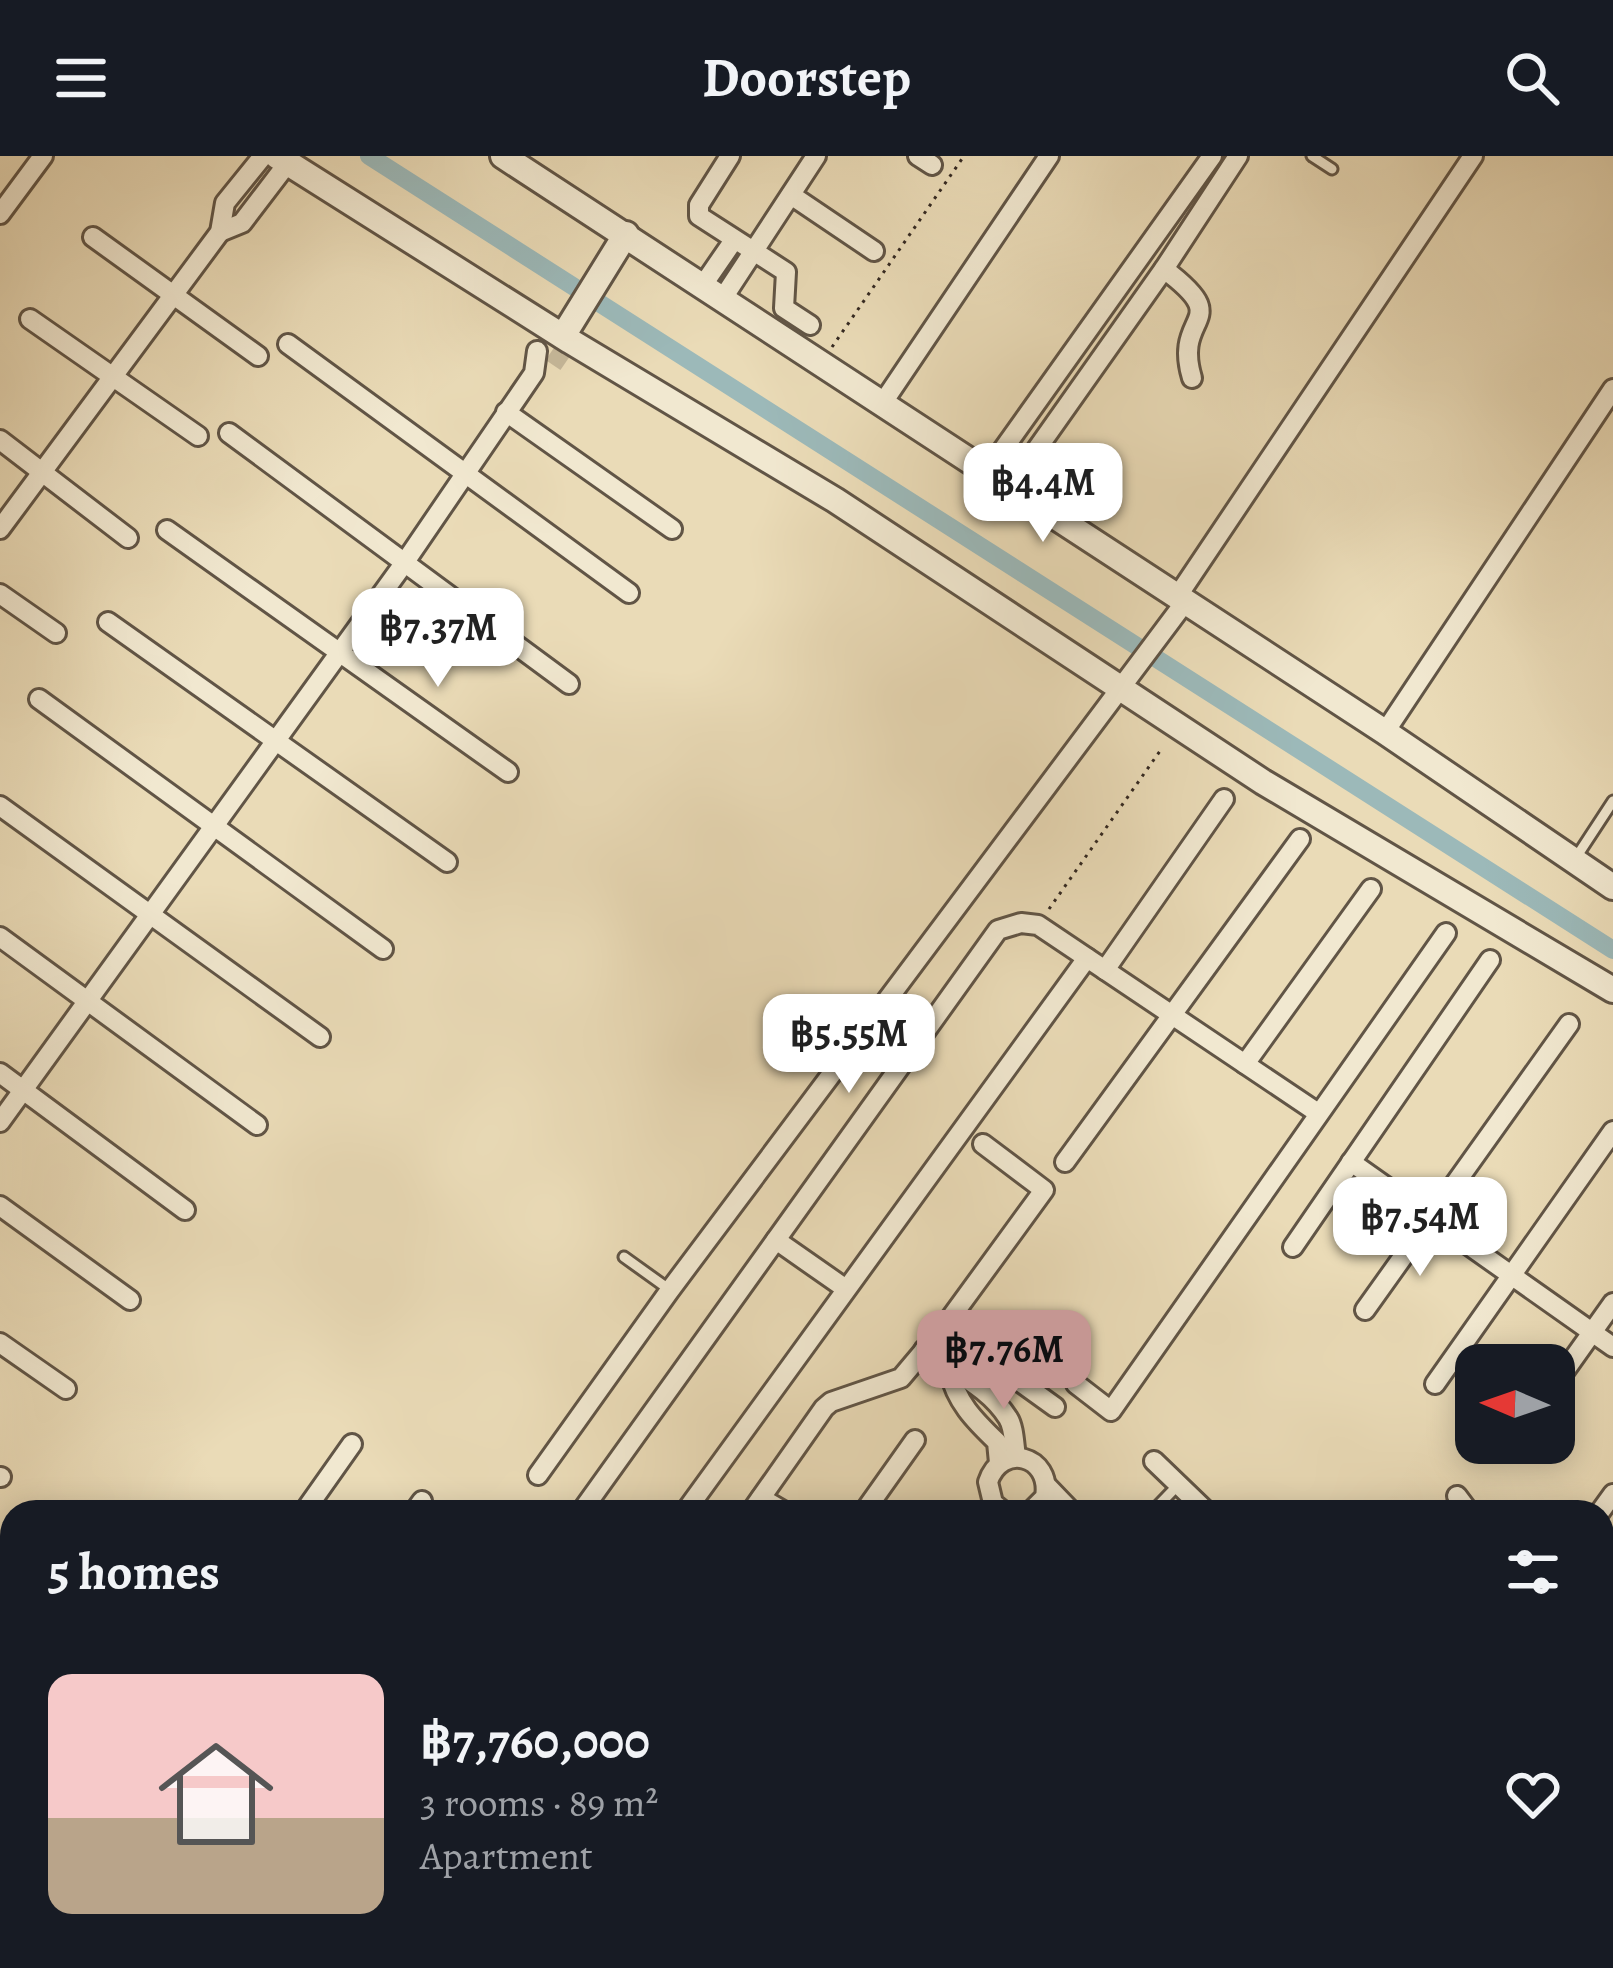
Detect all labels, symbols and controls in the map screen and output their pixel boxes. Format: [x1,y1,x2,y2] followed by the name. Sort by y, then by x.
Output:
[702,41,911,115] text: Doorstep
[48,45,114,111] icon: menu
[1499,45,1565,111] icon: search
[959,443,1127,545] pin: ฿4.4M
[991,455,1096,508] text: ฿4.4M
[340,588,536,690] pin: ฿7.37M
[379,600,497,653] text: ฿7.37M
[751,994,947,1096] pin: ฿5.55M
[790,1006,908,1059] text: ฿5.55M
[1322,1177,1518,1279] pin: ฿7.54M
[1360,1189,1480,1242] text: ฿7.54M
[906,1310,1102,1412] pin: ฿7.76M
[944,1322,1064,1375] text: ฿7.76M
[1455,1344,1575,1464] north arrow
[1455,1344,1575,1464] map controls
[48,1537,220,1607] text: 5 homes
[1500,1539,1566,1605] icon: filters
[420,1706,650,1776] text: ฿7,760,000
[144,1722,288,1866] icon: home
[1500,1761,1566,1827] icon: heart
[420,1776,658,1829] text: 3 rooms · 89 m²
[420,1829,593,1882] text: Apartment

